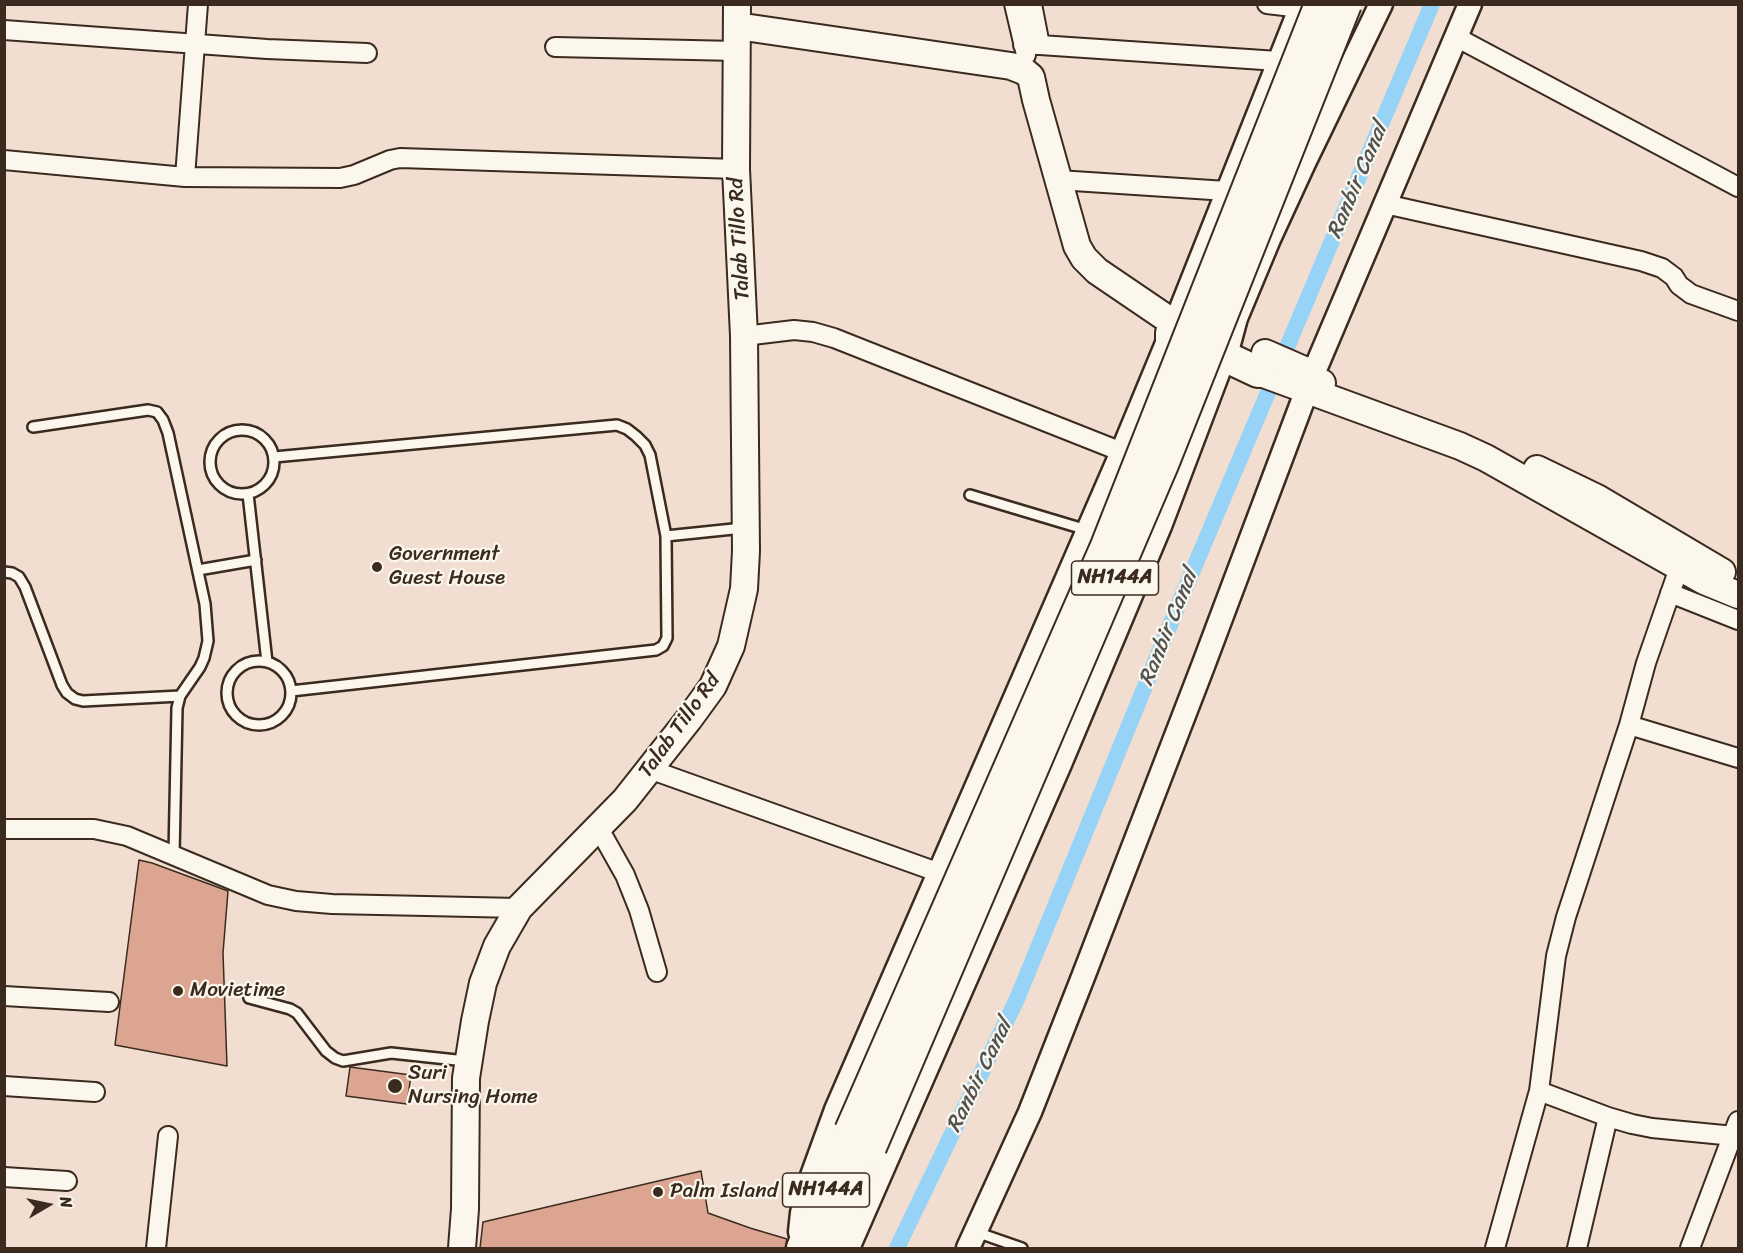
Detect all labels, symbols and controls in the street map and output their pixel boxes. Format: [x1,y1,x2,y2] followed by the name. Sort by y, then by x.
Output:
[1322,119,1394,243] water label: Ranbir Canal
[724,177,756,301] street label: Talab Tillo Rd
[389,542,505,592] place label: Government Guest House
[370,560,384,574] marker: Government Guest House
[1072,561,1158,595] road number: NH144A
[1134,566,1204,690] water label: Ranbir Canal
[634,669,726,783] street label: Talab Tillo Rd
[190,978,285,1004] place label: Movietime
[171,984,185,998] marker: Movietime
[941,1015,1019,1137] water label: Ranbir Canal
[408,1061,538,1111] place label: Suri Nursing Home
[386,1077,404,1095] marker: Suri Nursing Home
[782,1173,870,1207] road number: NH144A
[18,1175,78,1235] north arrow
[670,1179,778,1205] place label: Palm Island
[651,1185,665,1199] marker: Palm Island
[51,1194,81,1210] text: N

